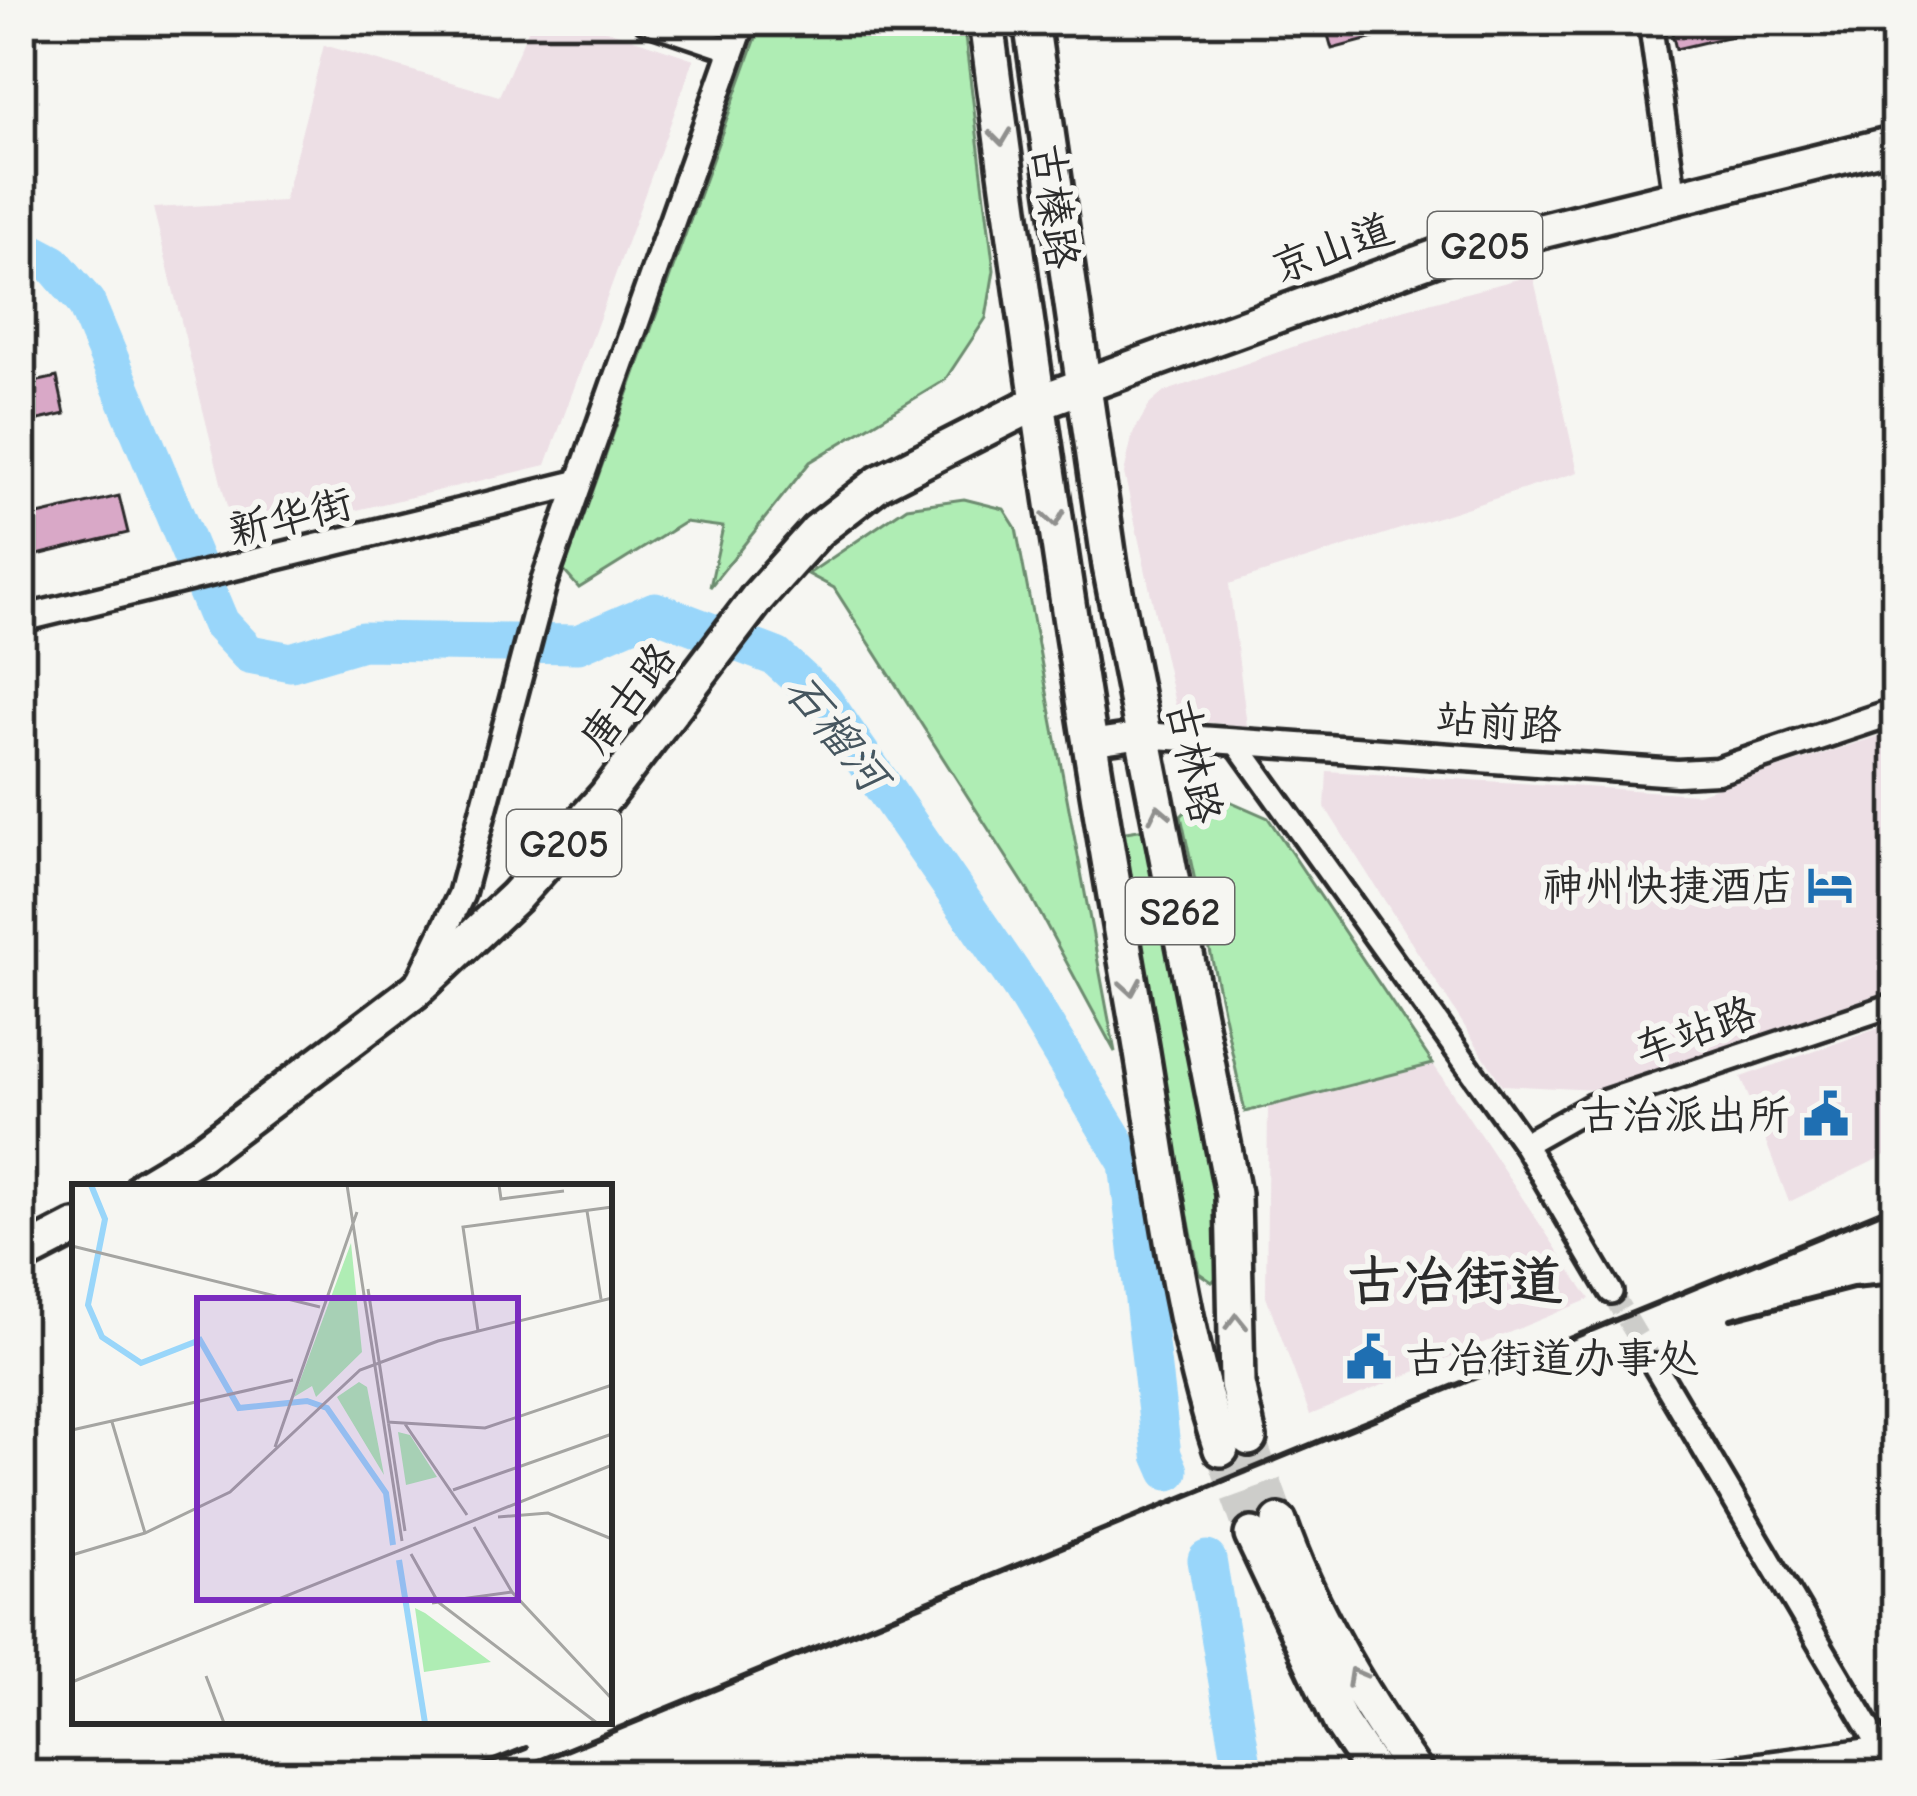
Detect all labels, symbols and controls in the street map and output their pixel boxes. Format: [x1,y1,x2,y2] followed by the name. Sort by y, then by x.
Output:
[988,127,1014,147] one-way arrow
[1023,141,1087,272] street label: 古榛路
[1265,204,1400,293] street label: 京山道
[1428,212,1542,278] road number: G205
[223,478,357,556] street label: 新华街
[1040,509,1066,529] one-way arrow
[570,633,686,763] street label: 唐古路
[774,664,903,807] water label: 石榴河
[1434,694,1563,751] street label: 站前路
[1156,695,1231,828] street label: 古林路
[1148,804,1173,824] one-way arrow
[507,810,621,876] road number: G205
[1805,860,1855,910] hotel icon: 神州快捷酒店
[1542,862,1794,911] place label: 神州快捷酒店
[1126,878,1234,944] road number: S262
[1117,976,1142,996] one-way arrow
[1628,988,1763,1075] street label: 车站路
[1801,1089,1851,1139] public building icon: 古治派出所
[1580,1091,1790,1140] place label: 古治派出所
[72,1184,612,1724] inset map
[1347,1250,1563,1313] district label: 古冶街道
[1224,1312,1250,1331] one-way arrow
[1344,1332,1394,1382] public building icon: 古冶街道办事处
[1405,1334,1699,1383] place label: 古冶街道办事处
[1346,1667,1369,1689] one-way arrow

